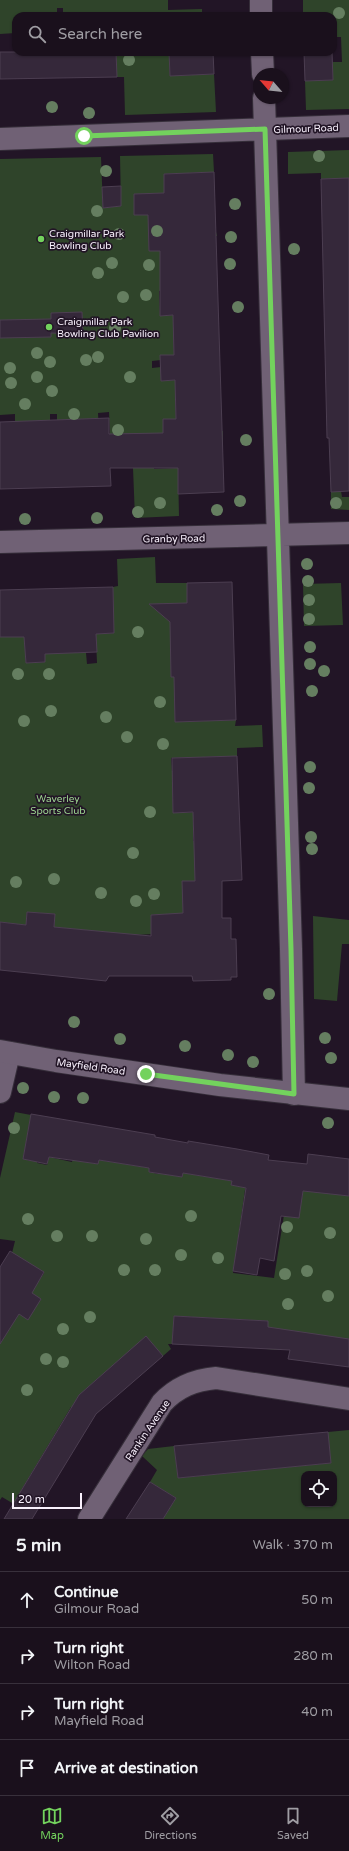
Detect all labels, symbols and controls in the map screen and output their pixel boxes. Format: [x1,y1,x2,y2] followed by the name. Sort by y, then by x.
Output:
[12,12,337,56] search box
[26,23,48,45] icon: search
[58,25,142,43] text: Search here
[253,68,289,104] north arrow
[273,122,339,136] street label: Gilmour Road
[75,127,93,145] route start
[49,228,125,252] place label: Craigmillar Park Bowling Club
[36,234,46,244] marker: Craigmillar Park Bowling Club
[57,316,159,340] place label: Craigmillar Park Bowling Club Pavilion
[44,322,54,332] marker: Craigmillar Park Bowling Club Pavilion
[143,532,205,546] street label: Granby Road
[30,793,86,817] park label: Waverley Sports Club
[56,1056,126,1078] street label: Mayfield Road
[137,1065,155,1083] route end
[123,1397,173,1463] street label: Rankin Avenue
[301,1471,337,1507] map controls
[301,1471,337,1507] button: locate
[12,1491,82,1510] scale bar
[18,1493,45,1506] text: 20 m
[16,1535,61,1556] text: 5 min
[253,1537,333,1553] text: Walk · 370 m
[54,1583,118,1601] text: Continue
[16,1589,38,1611] icon: ahead
[301,1592,333,1608] text: 50 m
[54,1601,139,1617] text: Gilmour Road
[54,1639,124,1657] text: Turn right
[16,1645,38,1667] icon: right
[293,1648,333,1664] text: 280 m
[54,1657,130,1673] text: Wilton Road
[54,1695,124,1713] text: Turn right
[16,1701,38,1723] icon: right
[301,1704,333,1720] text: 40 m
[54,1713,144,1729] text: Mayfield Road
[16,1757,38,1779] icon: arrive
[54,1759,198,1777] text: Arrive at destination
[40,1805,64,1842] tab: Map
[144,1805,197,1842] tab: Directions
[277,1805,309,1842] tab: Saved

